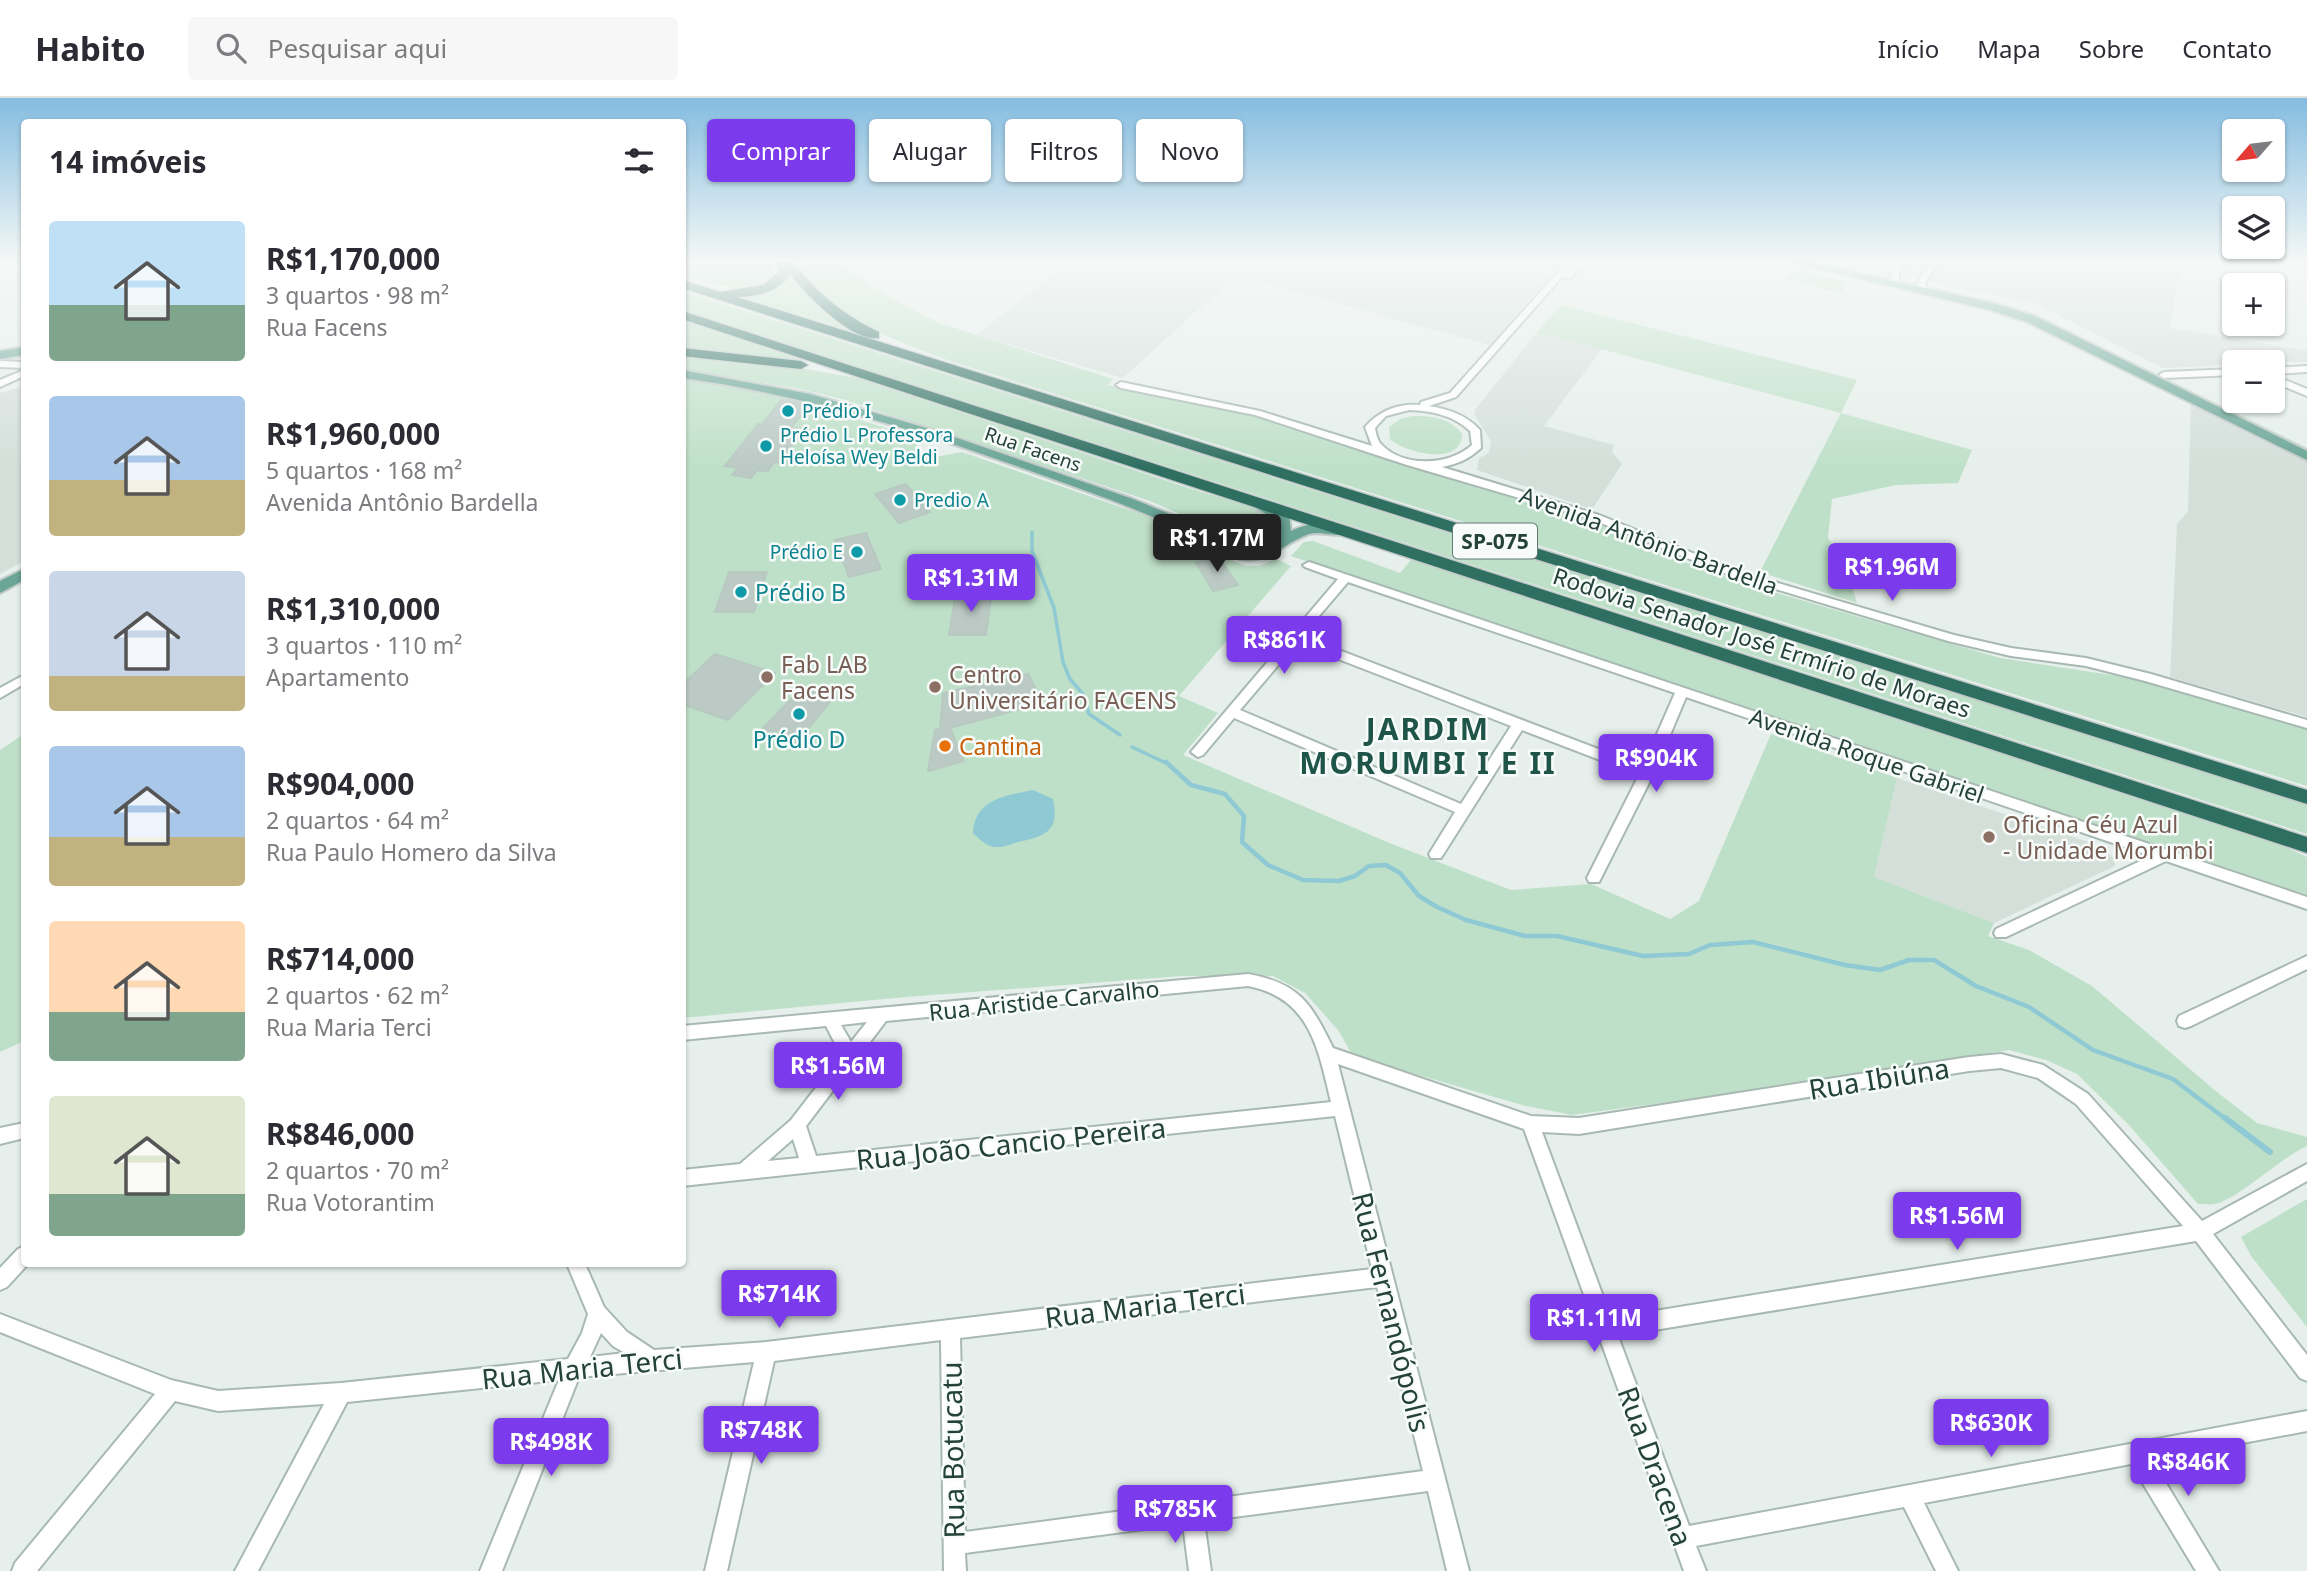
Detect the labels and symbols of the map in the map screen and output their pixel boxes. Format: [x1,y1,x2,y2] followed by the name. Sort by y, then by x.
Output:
[2222,119,2286,182] north arrow
[802,398,871,424] place label: Prédio I
[780,403,796,419] marker: Prédio I
[981,420,1085,478] street label: Rua Facens
[780,422,953,470] place label: Prédio L Professora Heloísa Wey Beldi
[758,438,774,454] marker: Prédio L Professora Heloísa Wey Beldi
[1516,478,1782,602] street label: Avenida Antônio Bardella
[914,487,990,513] place label: Predio A
[892,492,908,508] marker: Predio A
[1152,514,1282,574] pin: R$1.17M
[1453,524,1537,558] road number: SP-075
[770,539,843,565] place label: Prédio E
[849,544,865,560] marker: Prédio E
[1827,544,1957,603] pin: R$1.96M
[906,554,1036,614] pin: R$1.31M
[1549,559,1975,725] street label: Rodovia Senador José Ermírio de Moraes
[755,576,846,608] place label: Prédio B
[733,584,749,600] marker: Prédio B
[1227,616,1341,676] pin: R$861K
[781,648,868,706] place label: Fab LAB Facens
[949,658,1177,716] place label: Centro Universitário FACENS
[759,669,775,685] marker: Fab LAB Facens
[927,679,943,695] marker: Centro Universitário FACENS
[1745,700,1989,810] street label: Avenida Roque Gabriel
[791,706,807,722] marker: Prédio D
[1299,708,1557,783] district label: JARDIM MORUMBI I E II
[753,723,845,755] place label: Prédio D
[959,730,1042,762] place label: Cantina
[1599,734,1713,794] pin: R$904K
[937,738,953,754] marker: Cantina
[2003,808,2214,866] place label: Oficina Céu Azul - Unidade Morumbi
[1981,829,1997,845] marker: Oficina Céu Azul - Unidade Morumbi
[927,972,1161,1028] street label: Rua Aristide Carvalho
[773,1042,903,1102] pin: R$1.56M
[1806,1048,1952,1108] street label: Rua Ibiúna
[854,1108,1168,1178] street label: Rua João Cancio Pereira
[1344,1188,1440,1436] street label: Rua Fernandópolis
[1892,1192,2022,1252] pin: R$1.56M
[722,1270,836,1330] pin: R$714K
[1043,1274,1247,1336] street label: Rua Maria Terci
[1529,1294,1659,1354] pin: R$1.11M
[480,1339,684,1397] street label: Rua Maria Terci
[931,1361,973,1539] street label: Rua Botucatu
[1610,1381,1702,1551] street label: Rua Dracena
[1934,1400,2048,1459] pin: R$630K
[704,1406,818,1466] pin: R$748K
[494,1418,608,1478] pin: R$498K
[2131,1438,2245,1498] pin: R$846K
[1118,1486,1232,1545] pin: R$785K

